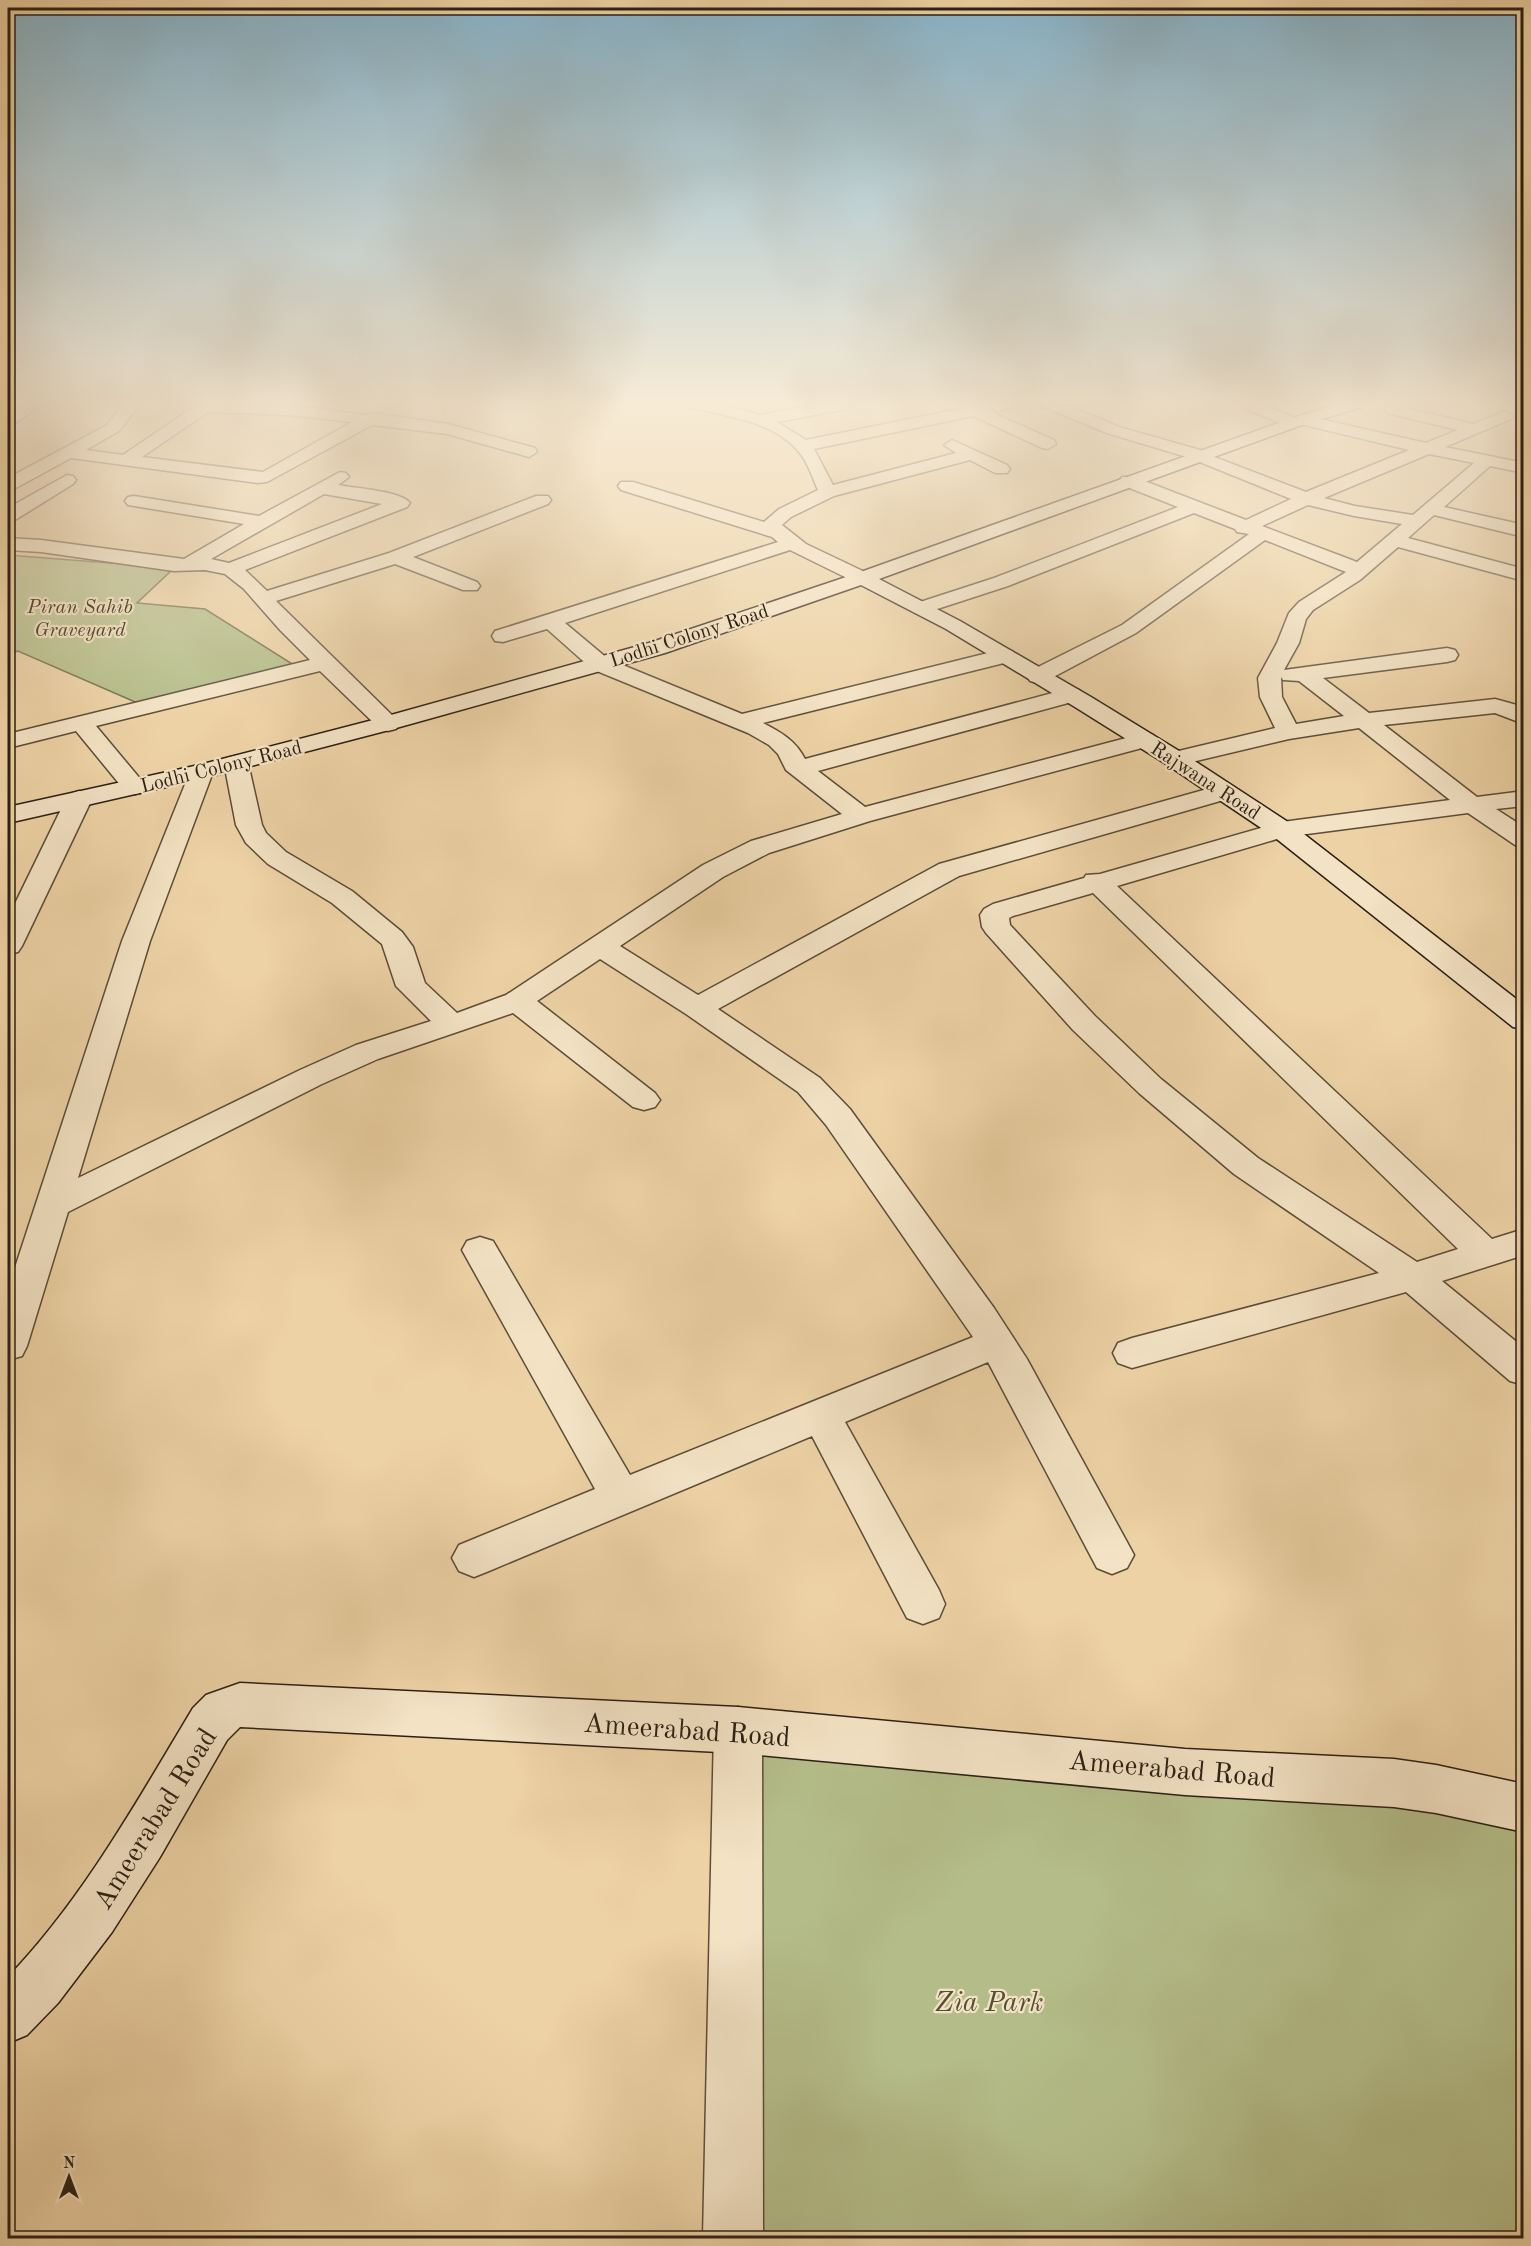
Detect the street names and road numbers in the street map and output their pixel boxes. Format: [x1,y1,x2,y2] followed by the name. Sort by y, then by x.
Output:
[608,602,772,672] street label: Lodhi Colony Road
[139,738,304,798] street label: Lodhi Colony Road
[1147,739,1263,824] street label: Rajwana Road
[582,1711,791,1753] street label: Ameerabad Road
[90,1724,223,1915] street label: Ameerabad Road
[1067,1748,1276,1794] street label: Ameerabad Road

